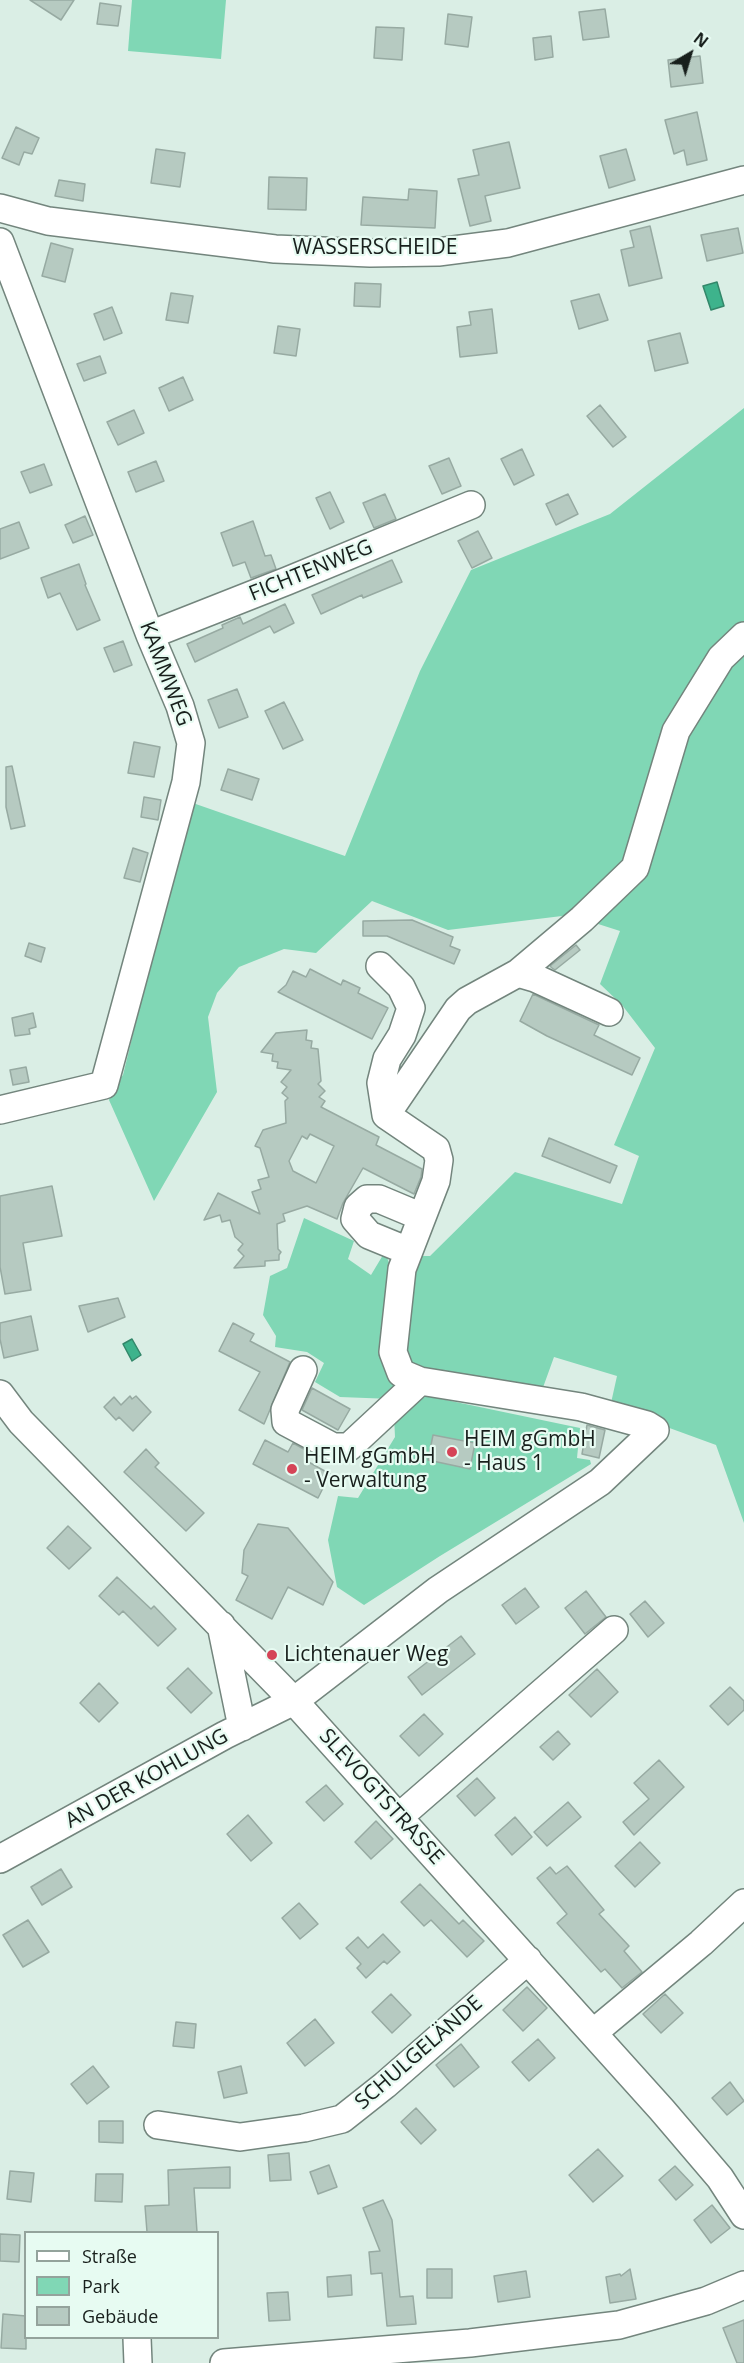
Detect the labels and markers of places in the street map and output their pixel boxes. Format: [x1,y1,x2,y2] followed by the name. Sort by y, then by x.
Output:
[464,1427,596,1477] place label: HEIM gGmbH - Haus 1
[304,1444,436,1494] place label: HEIM gGmbH - Verwaltung
[445,1445,459,1459] marker: HEIM gGmbH - Haus 1
[285,1462,299,1476] marker: HEIM gGmbH - Verwaltung
[284,1642,448,1668] place label: Lichtenauer Weg
[265,1648,279,1662] marker: Lichtenauer Weg

